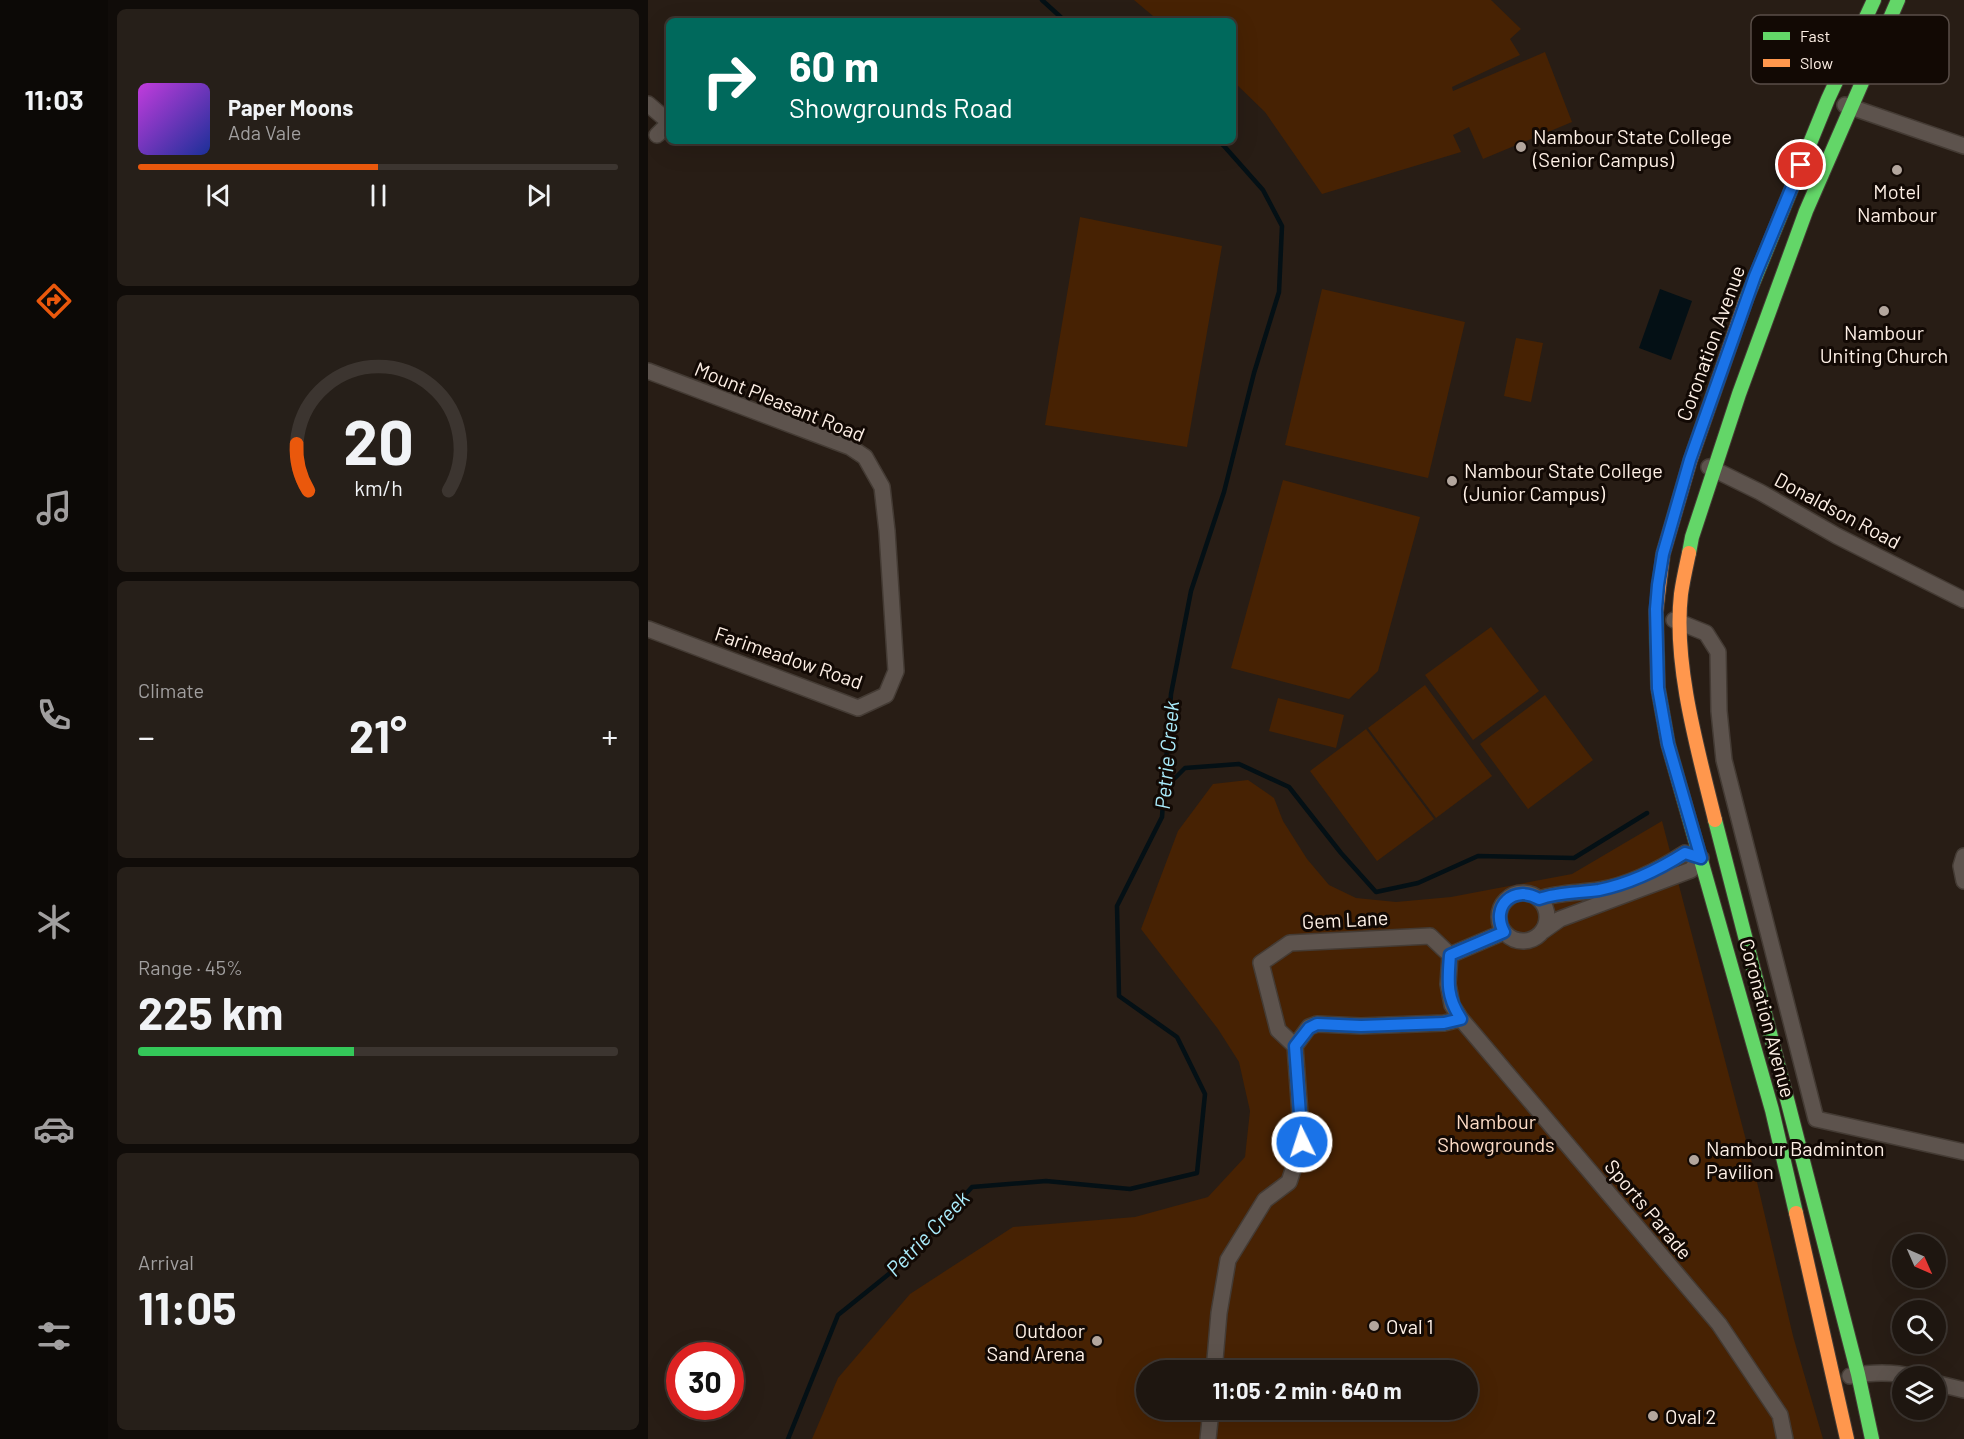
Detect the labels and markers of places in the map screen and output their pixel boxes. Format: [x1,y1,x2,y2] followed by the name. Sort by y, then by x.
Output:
[1532,124,1732,171] place label: Nambour State College (Senior Campus)
[1775,139,1826,190] pin
[1514,140,1528,154] marker: Nambour State College (Senior Campus)
[1890,163,1904,177] marker: Motel Nambour
[1857,179,1937,226] place label: Motel Nambour
[1877,304,1891,318] marker: Nambour Uniting Church
[1820,320,1948,367] place label: Nambour Uniting Church
[1463,458,1663,505] place label: Nambour State College (Junior Campus)
[1445,474,1459,488] marker: Nambour State College (Junior Campus)
[1706,1136,1885,1183] place label: Nambour Badminton Pavilion
[1687,1153,1701,1167] marker: Nambour Badminton Pavilion
[1386,1314,1434,1338] place label: Oval 1
[987,1318,1085,1365] place label: Outdoor Sand Arena
[1367,1319,1381,1333] marker: Oval 1
[1090,1334,1104,1348] marker: Outdoor Sand Arena
[1665,1404,1716,1428] place label: Oval 2
[1646,1409,1660,1423] marker: Oval 2

